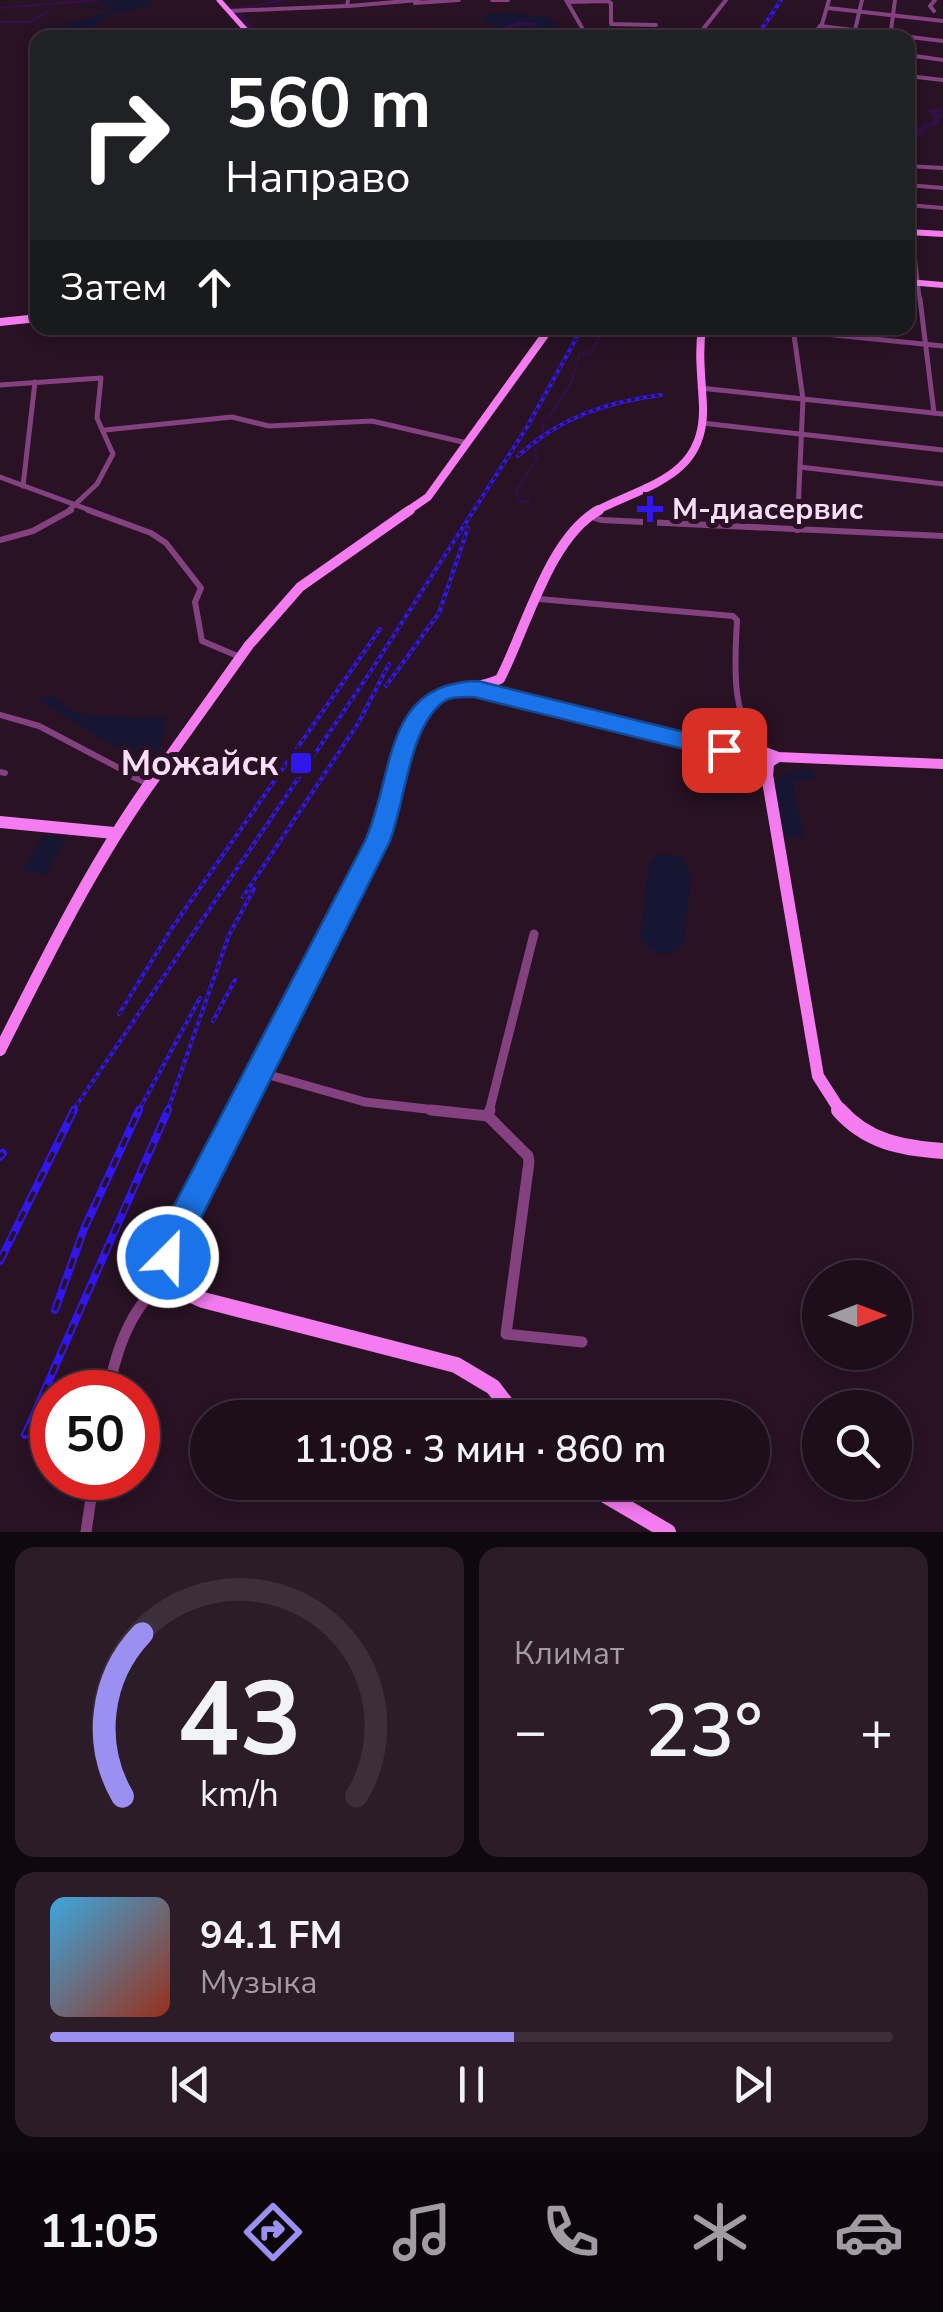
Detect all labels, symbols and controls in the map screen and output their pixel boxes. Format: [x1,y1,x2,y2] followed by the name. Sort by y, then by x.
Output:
[225,56,431,152] text: 560 m
[60,70,190,200] icon: right
[225,147,411,208] text: Направо
[187,260,242,315] icon: ahead
[60,262,167,313] text: Затем
[672,489,864,530] place label: М-диасервис
[637,496,663,522] marker: М-диасервис
[682,708,767,793] pin
[697,723,752,778] icon: arrive
[121,740,278,787] place label: Можайск
[288,750,314,776] marker: Можайск
[116,1205,220,1309] position arrow
[802,1260,912,1370] north arrow
[802,1260,912,1500] map controls
[30,1370,160,1500] speed limit sign: 50
[802,1390,912,1500] button: search
[294,1424,666,1475] text: 11:08 · 3 мин · 860 m
[514,1632,624,1675] text: Климат
[177,1649,302,1791] text: 43
[644,1680,763,1782] text: 23°
[514,1694,547,1769] text: −
[860,1694,893,1769] text: +
[200,1770,279,1819] text: km/h
[200,1910,342,1961] text: 94.1 FM
[200,1961,317,2004] text: Музыка
[163,2057,218,2112] icon: previous
[444,2057,499,2112] icon: pause
[725,2057,780,2112] icon: next
[238,2197,308,2267] icon: directions
[387,2197,457,2267] icon: music
[536,2197,606,2267] icon: phone
[685,2197,755,2267] icon: climate
[834,2197,904,2267] icon: car
[39,2202,159,2263] text: 11:05

